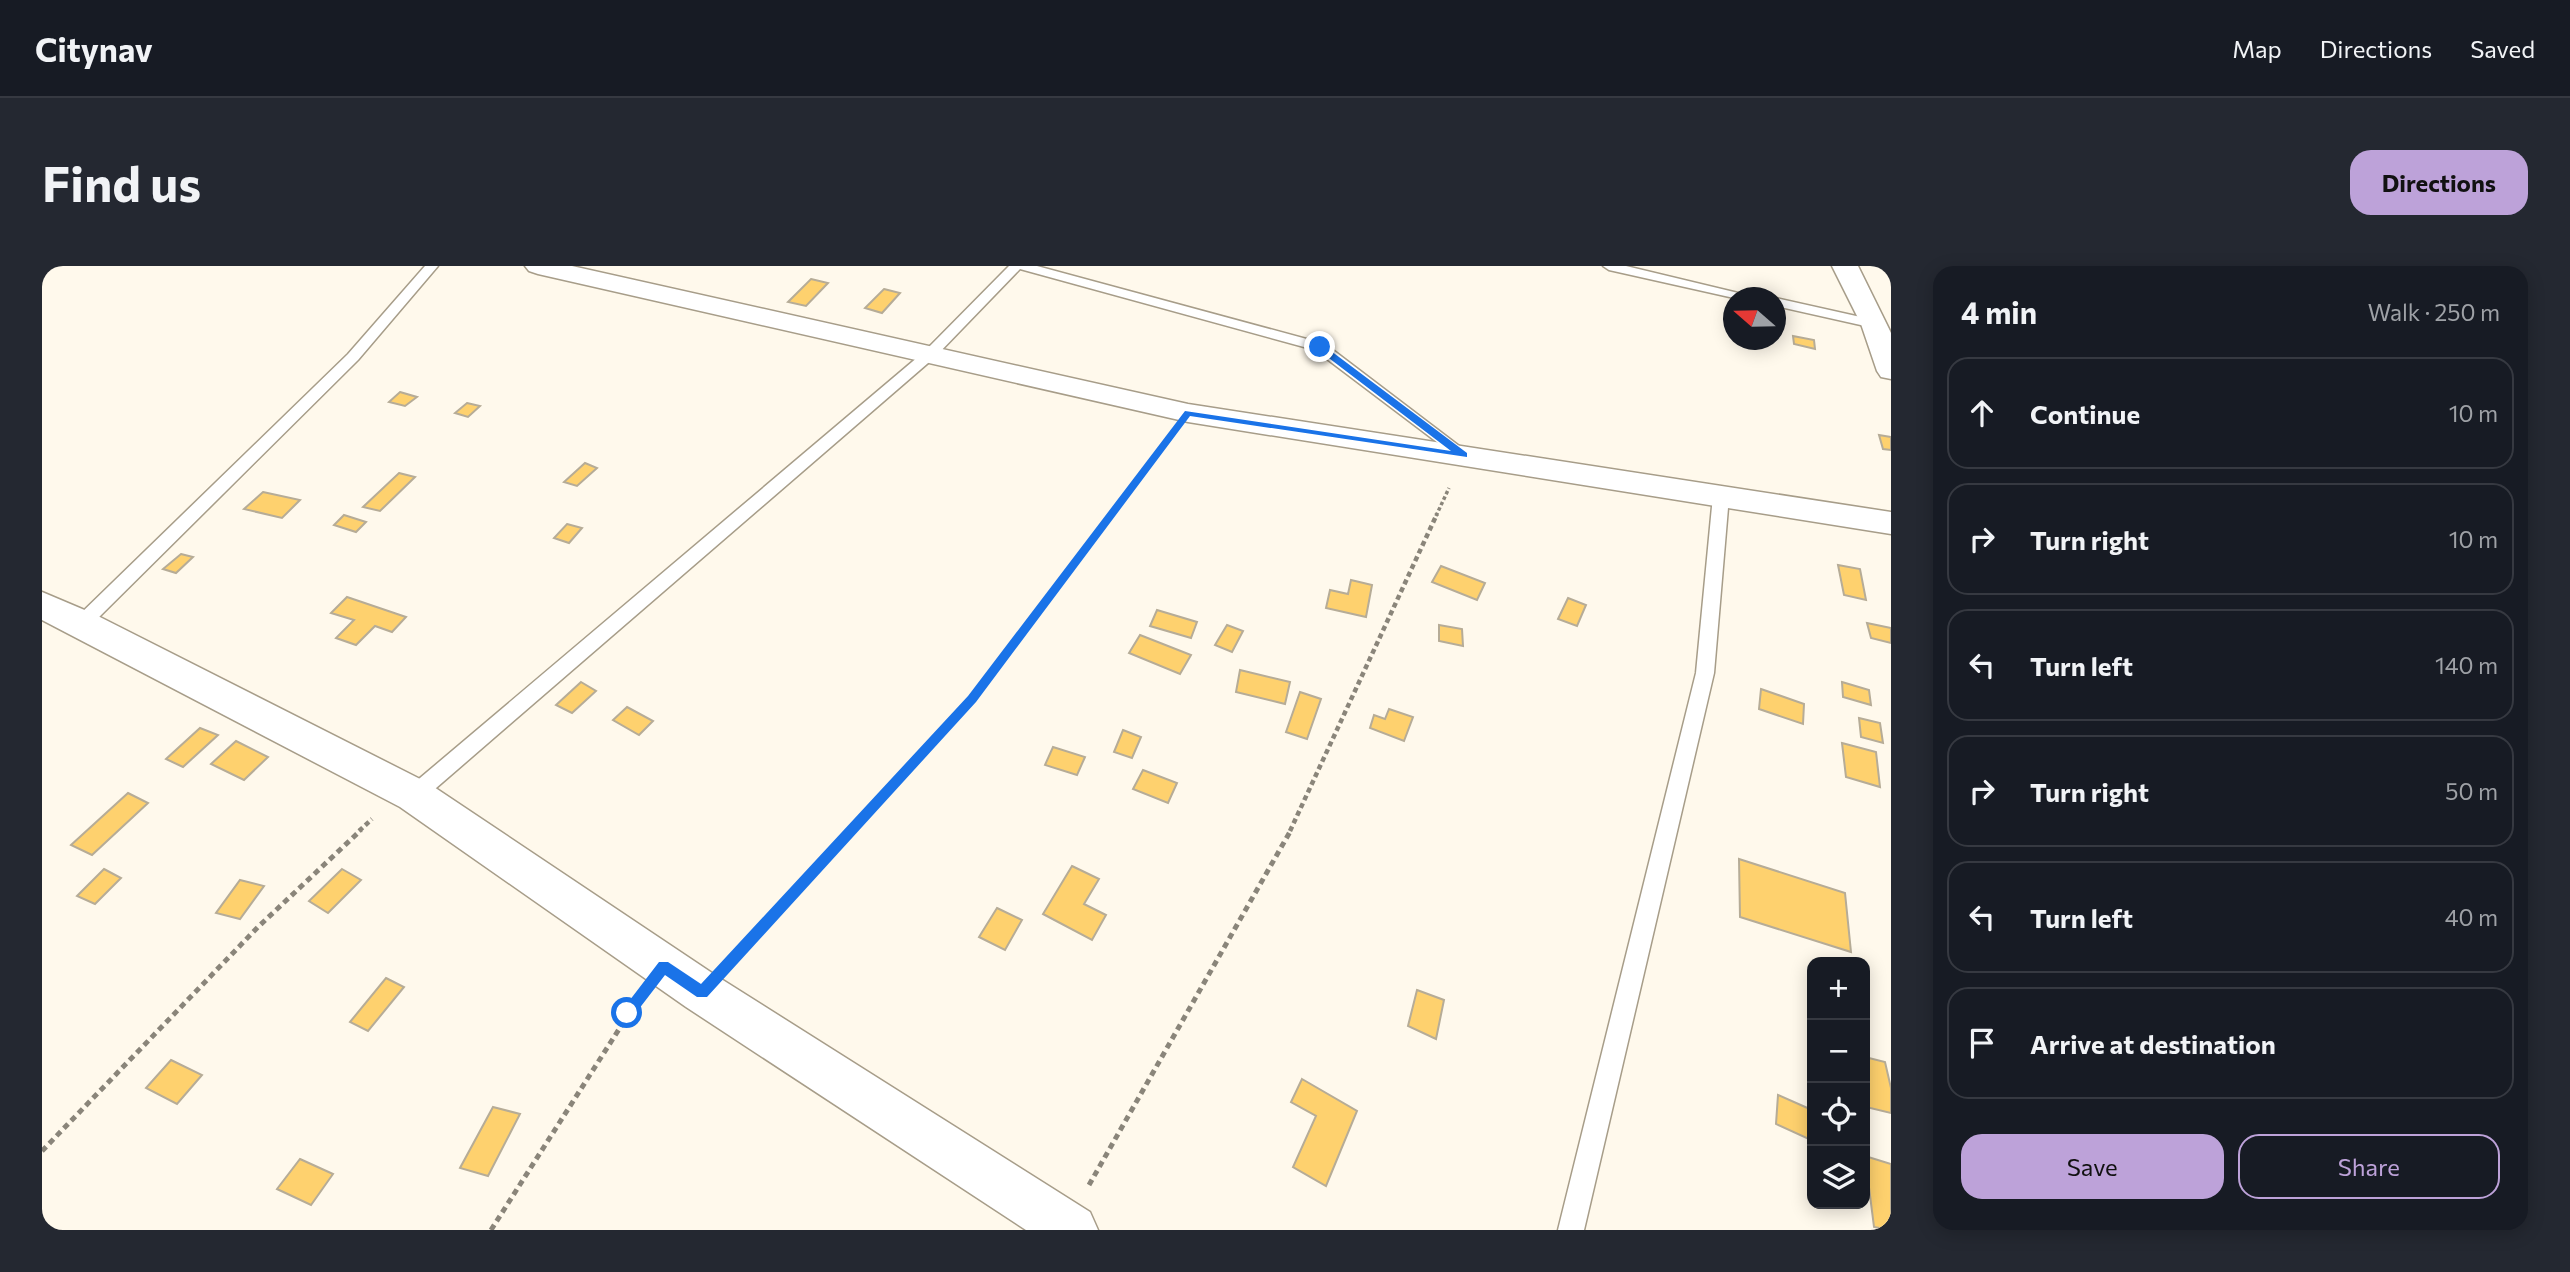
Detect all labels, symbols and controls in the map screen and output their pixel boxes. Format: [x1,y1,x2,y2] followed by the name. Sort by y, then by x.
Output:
[35,28,153,69] text: Citynav
[2232,34,2282,63] text: Map
[2320,34,2432,63] text: Directions
[2470,34,2535,63] text: Saved
[2350,150,2528,215] button: Directions
[42,152,201,212] text: Find us
[1723,287,1786,350] north arrow
[1961,293,2037,330] text: 4 min
[2368,298,2500,326] text: Walk · 250 m
[1304,331,1335,362] route end
[1963,394,2001,432] icon: ahead
[2030,398,2140,429] text: Continue
[2449,399,2498,427] text: 10 m
[1963,520,2001,558] icon: right
[2030,524,2149,555] text: Turn right
[2449,525,2498,553] text: 10 m
[1963,646,2001,684] icon: left
[2030,650,2133,681] text: Turn left
[2435,651,2498,679] text: 140 m
[1963,772,2001,810] icon: right
[2030,776,2149,807] text: Turn right
[2445,777,2498,805] text: 50 m
[1963,898,2001,936] icon: left
[2030,902,2133,933] text: Turn left
[2445,903,2498,931] text: 40 m
[1807,957,1870,1209] map controls
[1807,957,1870,1020] button: +
[611,997,642,1028] route start
[1807,1020,1870,1083] button: −
[1963,1024,2001,1062] icon: arrive
[2030,1028,2276,1059] text: Arrive at destination
[1807,1083,1870,1146] button: locate
[1961,1134,2224,1199] button: Save
[2238,1134,2500,1199] button: Share
[1807,1146,1870,1209] button: layers

